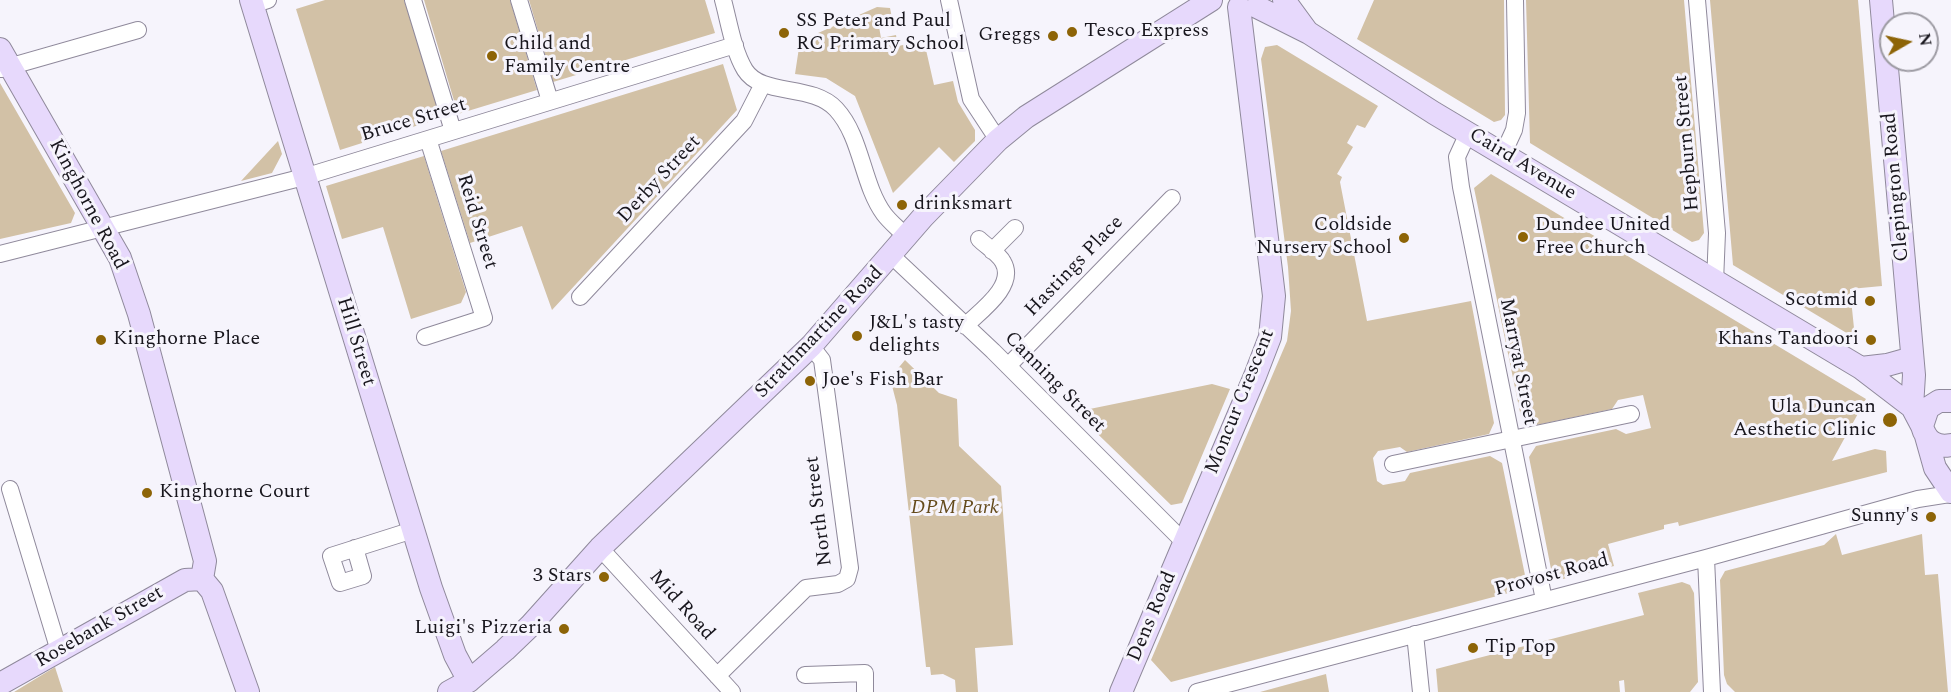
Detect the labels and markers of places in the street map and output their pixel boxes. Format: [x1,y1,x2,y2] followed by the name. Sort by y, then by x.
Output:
[796,10,965,57] place label: SS Peter and Paul RC Primary School
[1084,20,1209,44] place label: Tesco Express
[978,24,1041,48] place label: Greggs
[1065,25,1079,39] marker: Tesco Express
[777,26,791,40] marker: SS Peter and Paul RC Primary School
[1046,29,1060,43] marker: Greggs
[504,33,630,80] place label: Child and Family Centre
[485,49,499,63] marker: Child and Family Centre
[914,193,1012,217] place label: drinksmart
[895,198,909,212] marker: drinksmart
[1256,214,1392,261] place label: Coldside Nursery School
[1535,214,1670,261] place label: Dundee United Free Church
[1516,230,1530,244] marker: Dundee United Free Church
[1397,231,1411,245] marker: Coldside Nursery School
[1785,289,1858,313] place label: Scotmid
[1863,294,1877,308] marker: Scotmid
[869,312,964,359] place label: J&L's tasty delights
[113,328,260,352] place label: Kinghorne Place
[1717,328,1859,352] place label: Khans Tandoori
[850,329,864,343] marker: J&L's tasty delights
[94,333,108,347] marker: Kinghorne Place
[1864,333,1878,347] marker: Khans Tandoori
[822,369,943,393] place label: Joe's Fish Bar
[803,374,817,388] marker: Joe's Fish Bar
[1733,396,1876,443] place label: Ula Duncan Aesthetic Clinic
[1881,411,1899,429] marker: Ula Duncan Aesthetic Clinic
[159,481,310,505] place label: Kinghorne Court
[140,486,154,500] marker: Kinghorne Court
[1851,505,1919,529] place label: Sunny's
[1924,510,1938,524] marker: Sunny's
[533,565,592,589] place label: 3 Stars
[597,570,611,584] marker: 3 Stars
[414,617,552,641] place label: Luigi's Pizzeria
[557,622,571,636] marker: Luigi's Pizzeria
[1485,636,1556,660] place label: Tip Top
[1466,641,1480,655] marker: Tip Top

